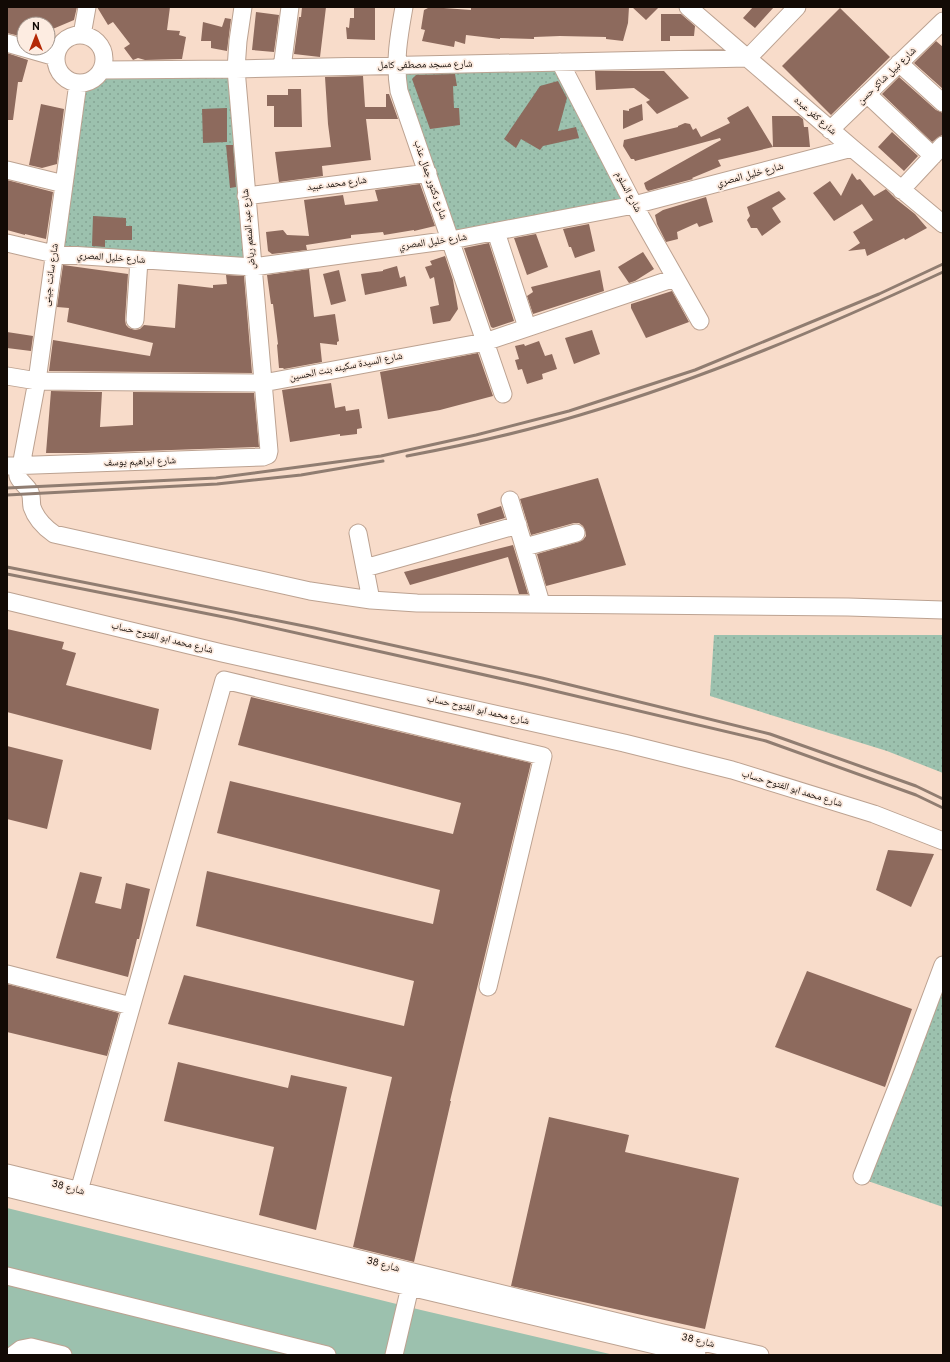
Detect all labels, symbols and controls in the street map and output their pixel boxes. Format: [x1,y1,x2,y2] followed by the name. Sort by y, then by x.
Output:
[16,16,56,56] north arrow
[32,20,40,34] text: N
[855,44,920,108] street label: شارع نبيل شاكر حسن
[377,58,473,72] street label: شارع مسجد مصطفى كامل
[791,94,839,138] street label: شارع كفر عبده
[410,139,450,222] street label: شارع دكتور جمال عذب
[715,160,785,191] street label: شارع خليل المصري
[612,169,644,215] street label: شارع السلوم
[306,174,368,194] street label: شارع محمد عبيد
[239,188,259,270] street label: شارع عبد المنعم رياض
[398,231,468,254] street label: شارع خليل المصري
[40,242,62,307] street label: شارع سانت جينى
[76,249,146,267] street label: شارع خليل المصري
[288,350,404,384] street label: شارع السيدة سكينه بنت الحسين
[104,454,177,470] street label: شارع ابراهيم يوسف
[110,619,215,657] street label: شارع محمد ابو الفتوح حساب
[426,692,531,728] street label: شارع محمد ابو الفتوح حساب
[740,767,844,811] street label: شارع محمد ابو الفتوح حساب
[50,1178,86,1198] street label: شارع 38
[365,1255,401,1275] street label: شارع 38
[680,1331,716,1351] street label: شارع 38

